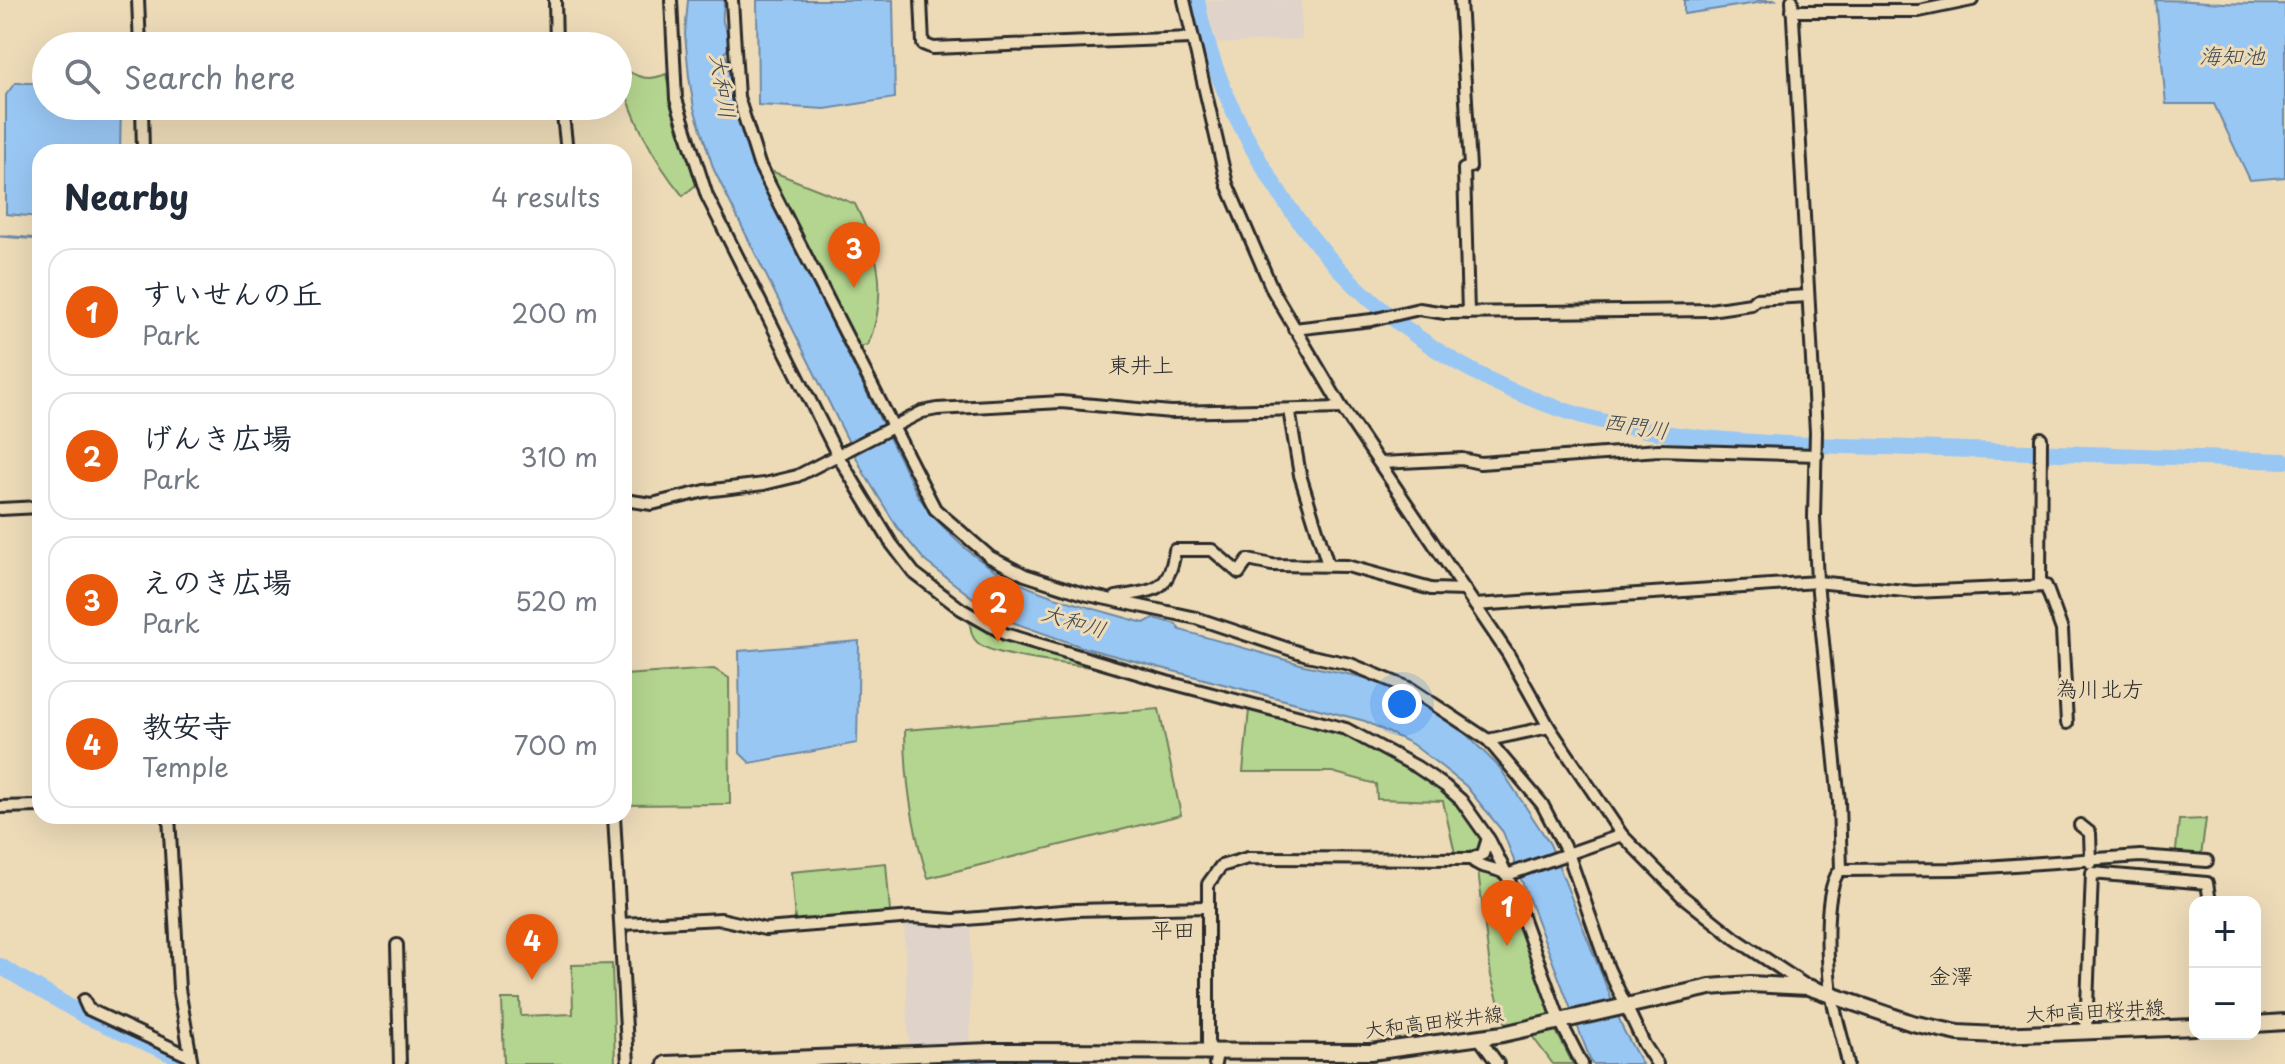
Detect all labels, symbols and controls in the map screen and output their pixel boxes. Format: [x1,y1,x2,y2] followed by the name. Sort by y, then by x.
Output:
[32,32,632,120] search box
[2199,38,2266,71] water label: 海知池
[703,51,746,121] water label: 大和川
[60,54,104,98] icon: search
[124,54,296,99] text: Search here
[64,170,189,222] text: Nearby
[491,177,600,216] text: 4 results
[828,222,880,288] pin: 3
[142,270,322,315] text: すいせんの丘
[86,293,98,332] text: 1
[511,293,598,332] text: 200 m
[142,315,200,354] text: Park
[1108,347,1174,380] district label: 東井上
[1601,403,1671,446] water label: 西門川
[142,414,292,459] text: げんき広場
[83,437,101,476] text: 2
[520,437,598,476] text: 310 m
[142,459,200,498] text: Park
[142,558,292,603] text: えのき広場
[972,576,1024,642] pin: 2
[83,581,101,620] text: 3
[515,581,598,620] text: 520 m
[1038,594,1111,645] water label: 大和川
[142,603,200,642] text: Park
[2056,671,2144,704] district label: 為川北方
[1382,684,1422,724] your location
[142,702,232,747] text: 教安寺
[83,725,101,764] text: 4
[514,725,598,764] text: 700 m
[142,747,229,786] text: Temple
[1481,880,1533,946] pin: 1
[2189,896,2261,1040] map controls
[2189,896,2261,968] button: +
[1151,912,1195,945] district label: 平田
[506,914,558,980] pin: 4
[1929,958,1973,991] district label: 金澤
[2189,968,2261,1040] button: −
[2024,991,2166,1029] street label: 大和高田桜井線
[1363,998,1505,1044] street label: 大和高田桜井線

